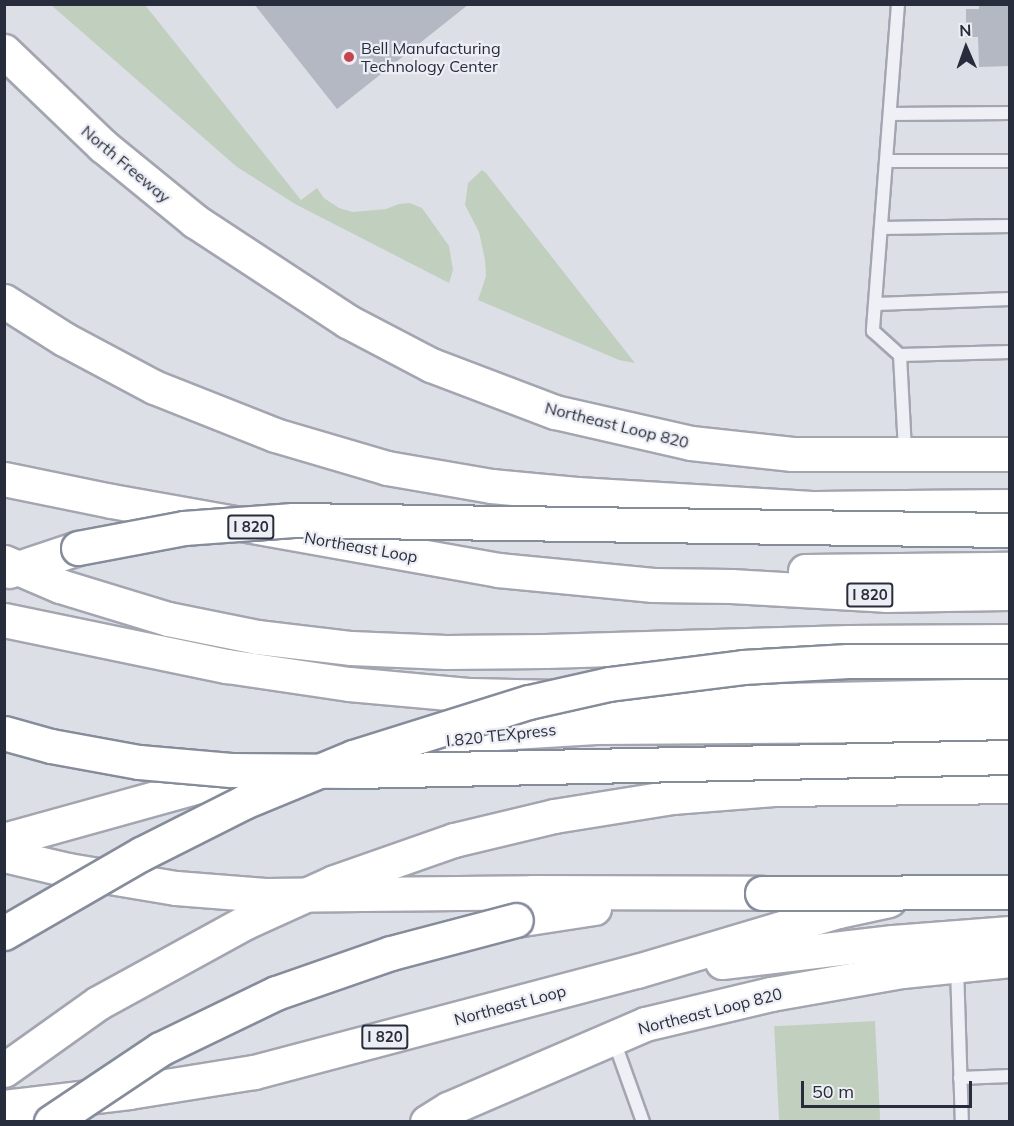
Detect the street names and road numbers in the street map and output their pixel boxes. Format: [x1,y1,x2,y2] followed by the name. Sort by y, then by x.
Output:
[78,121,174,207] street label: North Freeway
[543,398,691,452] street label: Northeast Loop 820
[227,515,275,539] road number: I 820
[303,528,419,566] street label: Northeast Loop
[846,583,894,607] road number: I 820
[445,720,557,750] street label: I 820 TEXpress
[452,981,568,1029] street label: Northeast Loop
[636,984,784,1038] street label: Northeast Loop 820
[361,1025,409,1049] road number: I 820

